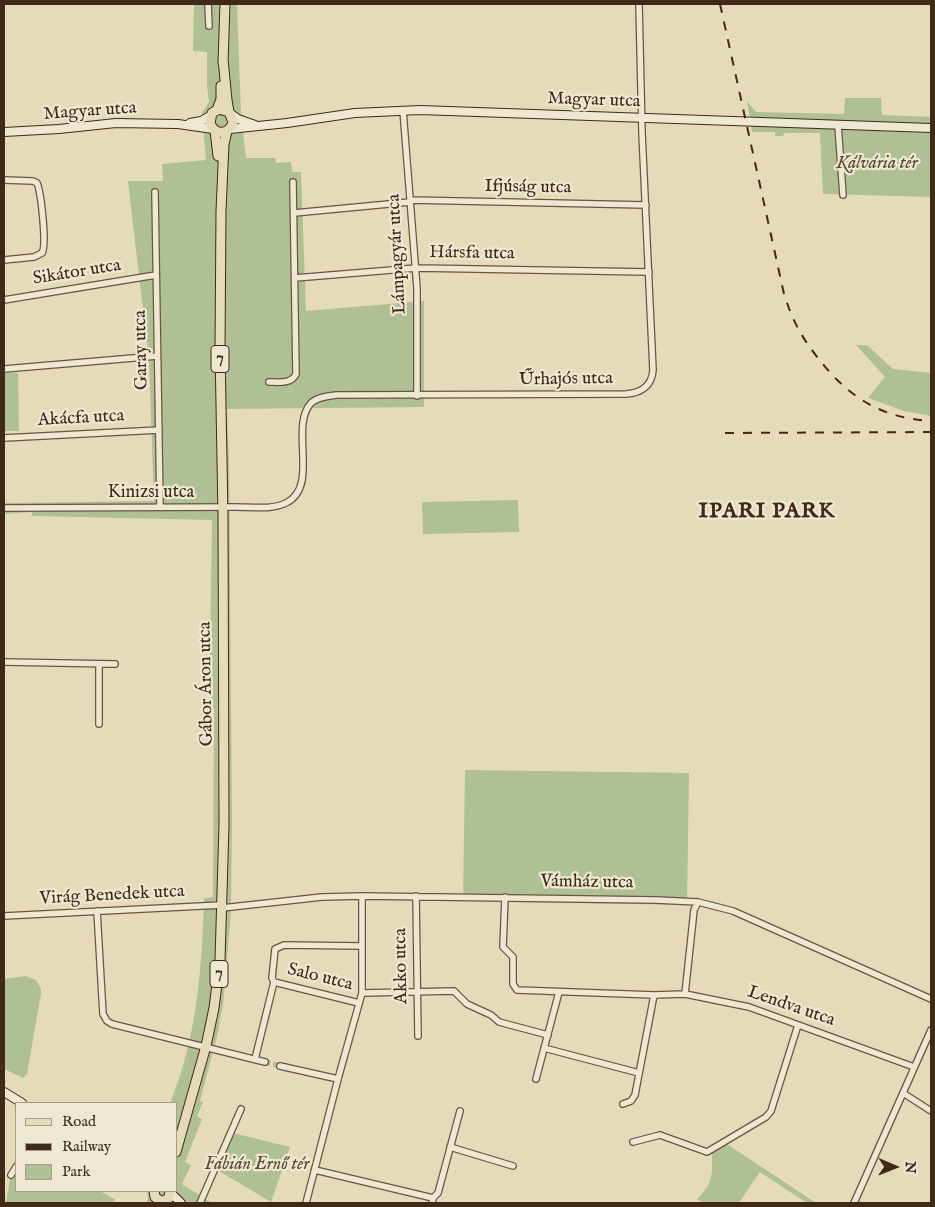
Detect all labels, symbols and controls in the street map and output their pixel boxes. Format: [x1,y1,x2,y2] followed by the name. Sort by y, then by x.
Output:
[547,89,641,113] street label: Magyar utca
[43,98,137,126] street label: Magyar utca
[836,153,918,175] park label: Kálvária tér
[484,176,572,200] street label: Ifjúság utca
[384,193,412,315] street label: Lámpagyár utca
[429,242,515,266] street label: Hársfa utca
[31,255,123,291] street label: Sikátor utca
[131,310,153,390] street label: Garay utca
[211,346,229,372] road number: 7
[519,368,613,392] street label: Űrhajós utca
[37,406,125,432] street label: Akácfa utca
[108,482,194,504] street label: Kinizsi utca
[697,499,837,525] district label: IPARI PARK
[195,621,219,747] street label: Gábor Áron utca
[540,871,634,895] street label: Vámház utca
[39,881,185,911] street label: Virág Benedek utca
[391,928,413,1004] street label: Akko utca
[285,959,355,997] street label: Salo utca
[210,961,228,988] road number: 7
[744,982,838,1032] street label: Lendva utca
[15,1102,178,1192] legend
[62,1112,96,1131] text: Road
[62,1137,111,1156] text: Railway
[870,1142,920,1192] north arrow
[205,1154,309,1176] park label: Fábián Ernő tér
[901,1161,919,1173] text: N
[62,1162,91,1181] text: Park

